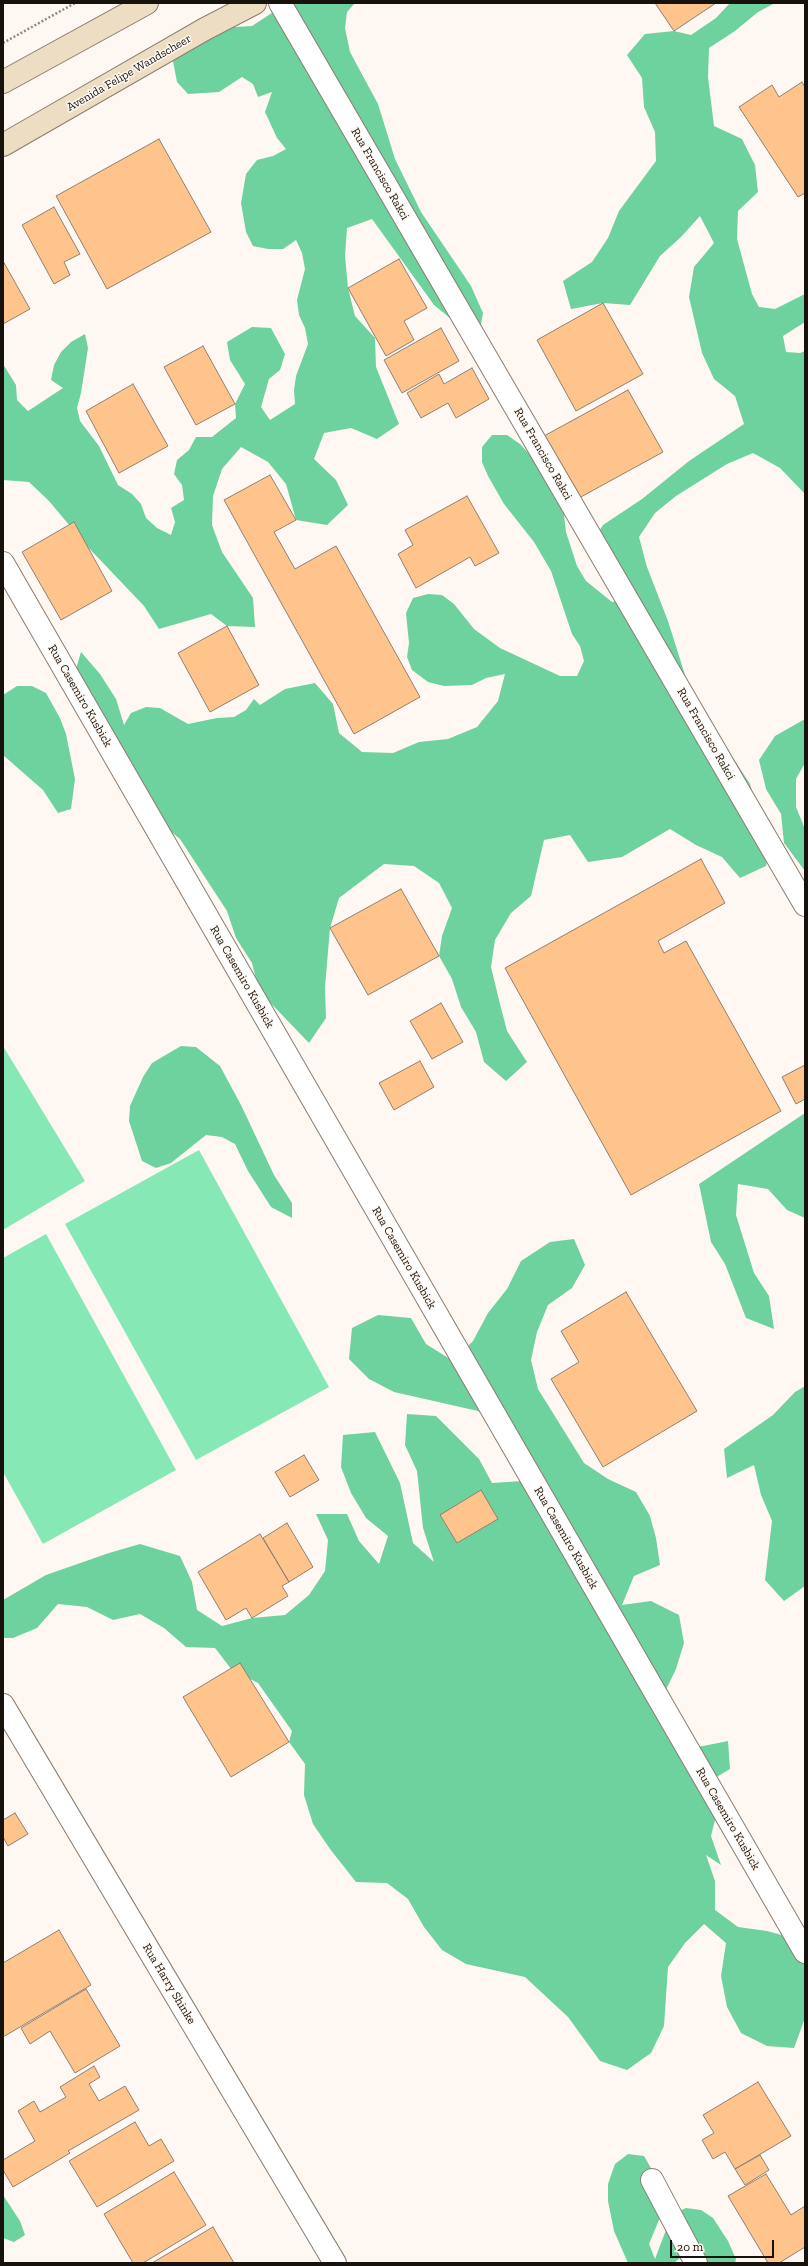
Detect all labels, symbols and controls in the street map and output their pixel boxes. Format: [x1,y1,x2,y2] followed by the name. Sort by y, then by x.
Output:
[64,31,194,115] street label: Avenida Felipe Wandscheer
[348,125,412,223] street label: Rua Francisco Rakci
[511,405,575,503] street label: Rua Francisco Rakci
[45,642,115,750] street label: Rua Casemiro Kusbick
[674,685,738,783] street label: Rua Francisco Rakci
[207,923,277,1031] street label: Rua Casemiro Kusbick
[369,1204,439,1312] street label: Rua Casemiro Kusbick
[531,1484,601,1592] street label: Rua Casemiro Kusbick
[693,1765,763,1873] street label: Rua Casemiro Kusbick
[139,1941,199,2027] street label: Rua Harry Shinke
[672,2232,776,2258] scale bar
[677,2240,703,2254] text: 20 m

